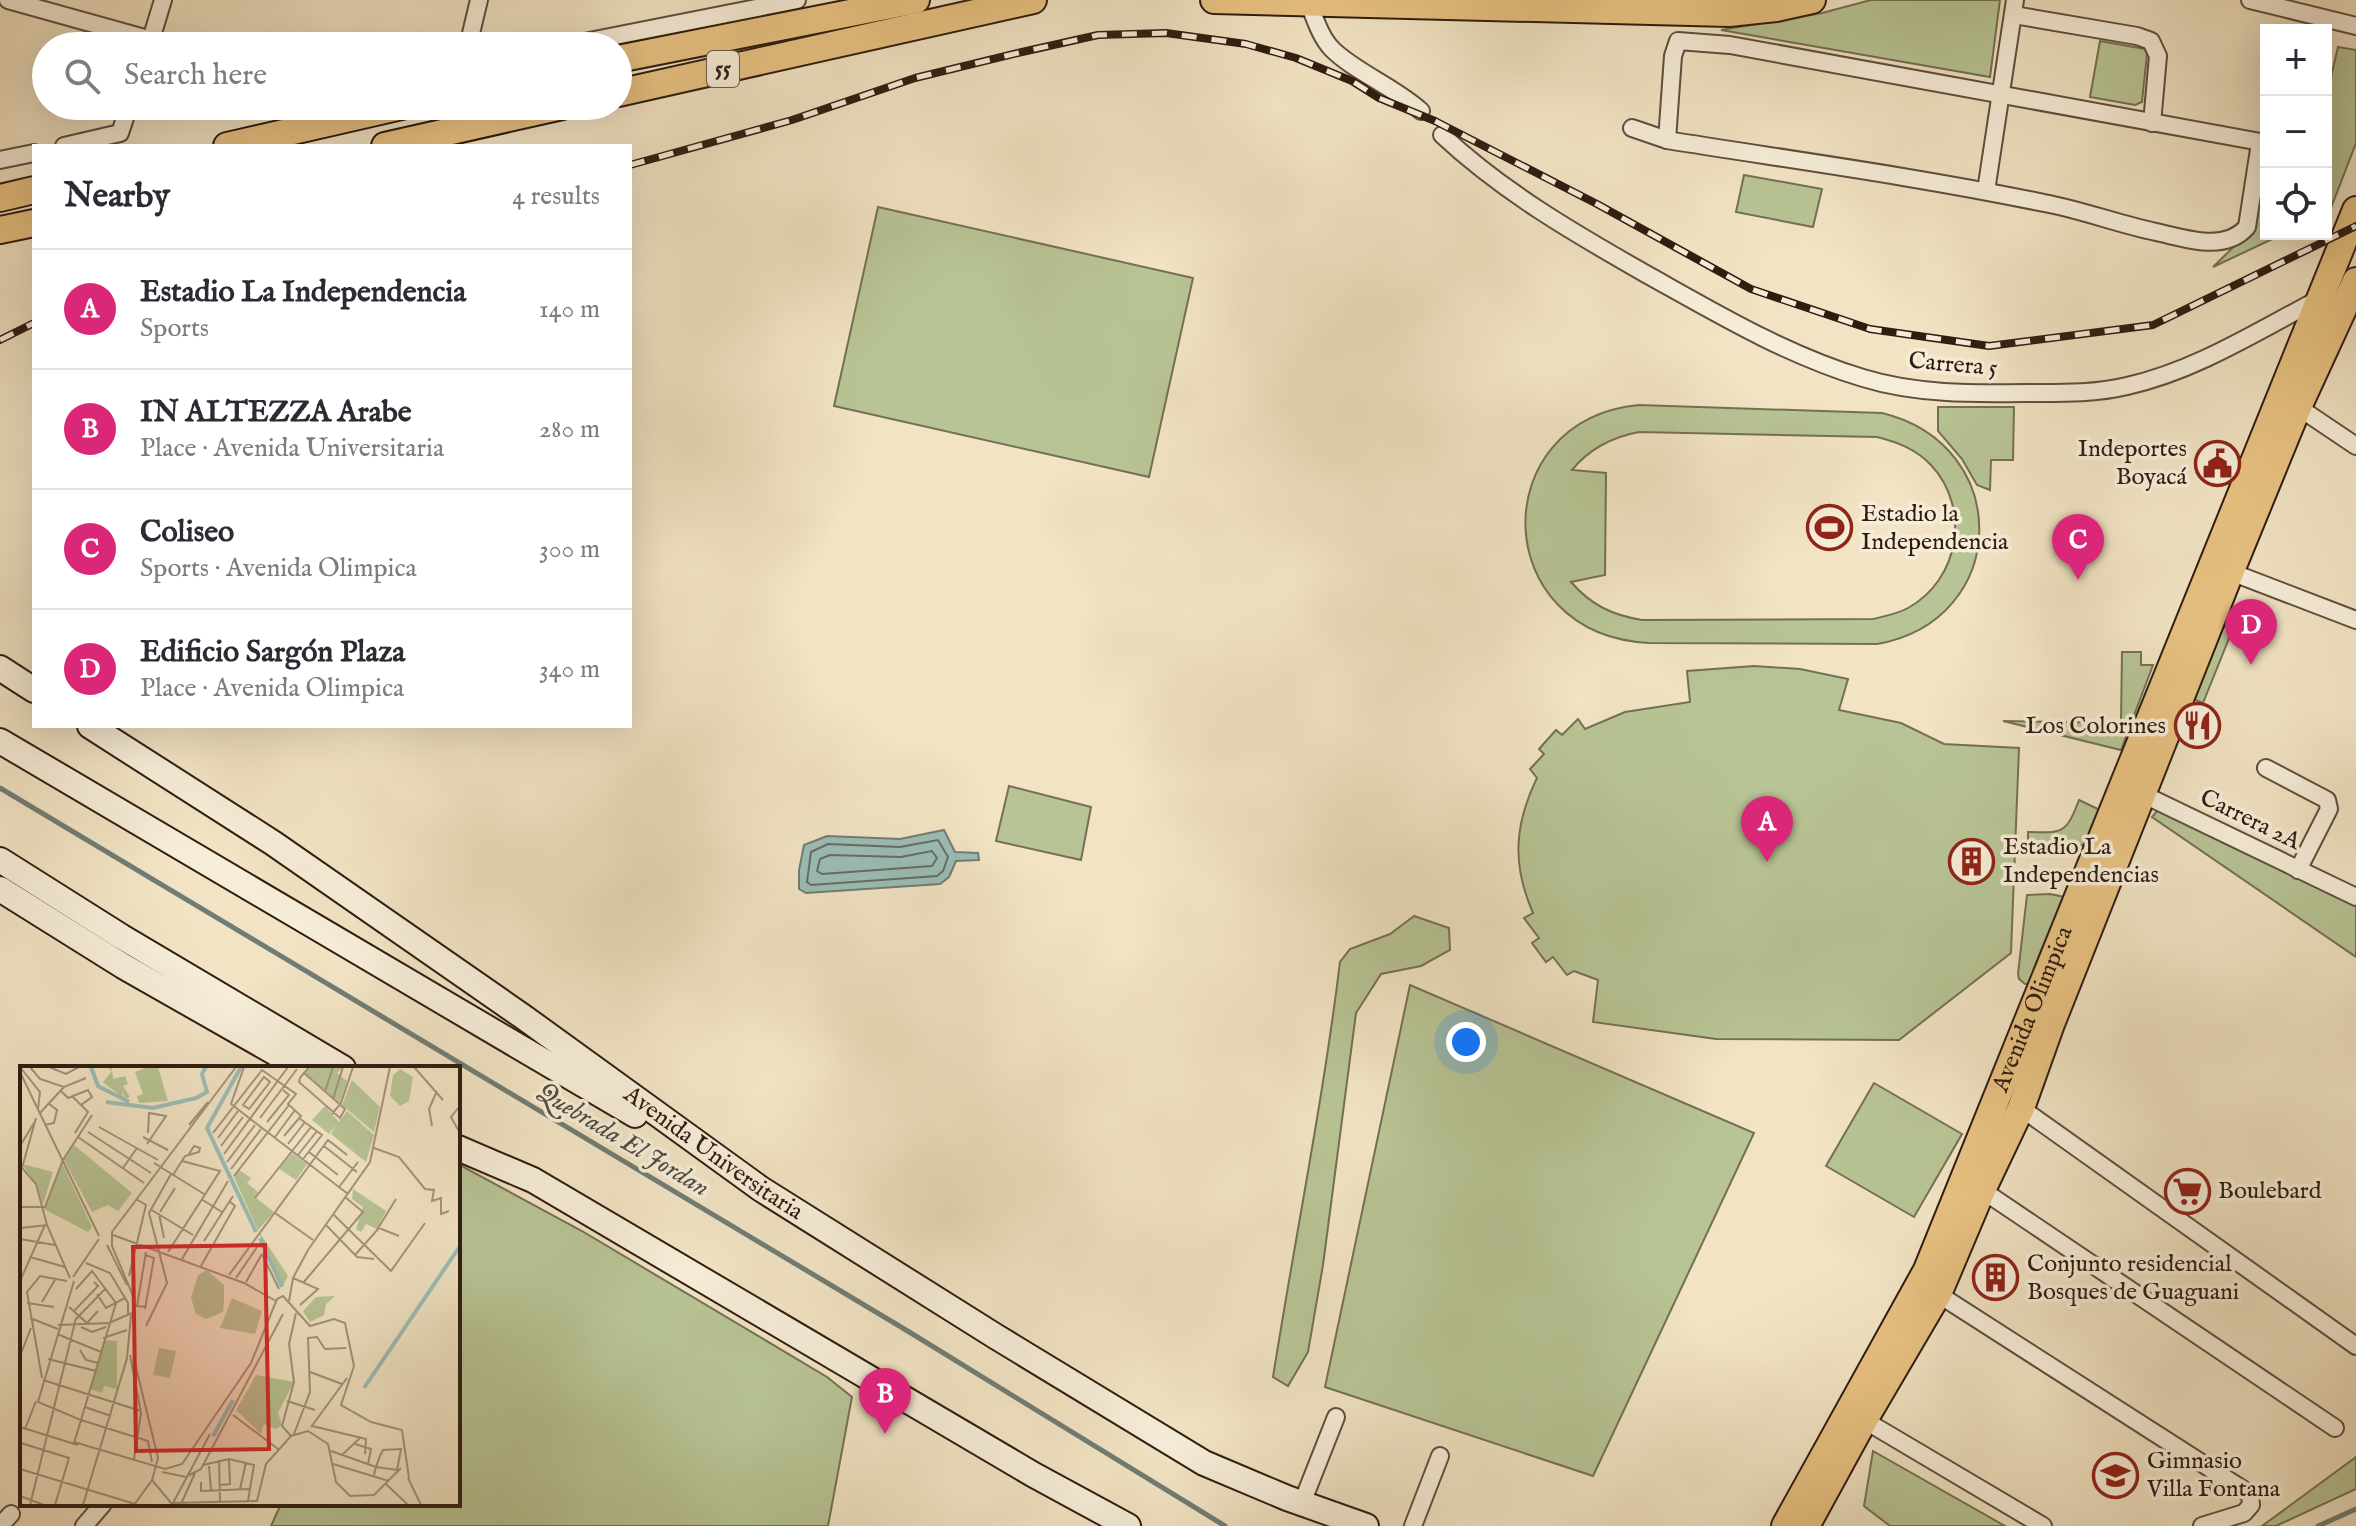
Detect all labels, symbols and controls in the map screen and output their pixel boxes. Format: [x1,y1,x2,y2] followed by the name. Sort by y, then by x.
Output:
[2260,24,2332,240] map controls
[2260,24,2332,96] button: +
[32,32,632,120] search box
[707,51,739,87] road number: 55
[60,54,104,98] icon: search
[124,57,267,95] text: Search here
[2260,96,2332,168] button: −
[2260,168,2332,240] button: locate
[64,175,170,218] text: Nearby
[512,180,600,213] text: 4 results
[140,274,466,312] text: Estadio La Independencia
[81,293,99,326] text: A
[539,293,600,326] text: 140 m
[140,312,209,345] text: Sports
[1907,346,1999,384] street label: Carrera 5
[140,394,411,432] text: IN ALTEZZA Arabe
[81,413,99,446] text: B
[539,413,600,446] text: 280 m
[140,432,444,465] text: Place · Avenida Universitaria
[2078,434,2188,493] place label: Indeportes Boyacá
[2194,439,2242,487] public building icon: Indeportes Boyacá
[1861,499,2009,558] place label: Estadio la Independencia
[1806,504,1854,552] sports icon: Estadio la Independencia
[140,514,234,552] text: Coliseo
[2052,514,2104,580] pin: C
[81,533,99,566] text: C
[539,533,600,566] text: 300 m
[140,552,417,585] text: Sports · Avenida Olimpica
[2225,599,2277,665] pin: D
[140,634,405,672] text: Edificio Sargón Plaza
[80,653,100,686] text: D
[539,653,600,686] text: 340 m
[140,672,404,705] text: Place · Avenida Olimpica
[2173,702,2221,750] restaurant icon: Los Colorines
[2025,711,2166,742] place label: Los Colorines
[2195,782,2306,858] street label: Carrera 2A
[1741,796,1793,862] pin: A
[2003,832,2159,891] place label: Estadio La Independencias
[1948,837,1996,885] building icon: Estadio La Independencias
[1985,921,2080,1098] street label: Avenida Olimpica
[1446,1022,1486,1062] your location
[20,1066,460,1506] inset map
[531,1076,715,1204] water label: Quebrada El Jordan
[617,1079,810,1227] street label: Avenida Universitaria
[2163,1167,2211,1215] supermarket icon: Boulebard
[2218,1176,2322,1207] place label: Boulebard
[2027,1249,2239,1308] place label: Conjunto residencial Bosques de Guaguani
[1972,1254,2020,1302] building icon: Conjunto residencial Bosques de Guaguani
[859,1368,911,1434] pin: B
[2146,1446,2281,1505] place label: Gimnasio Villa Fontana
[2092,1451,2140,1499] school or university icon: Gimnasio Villa Fontana

